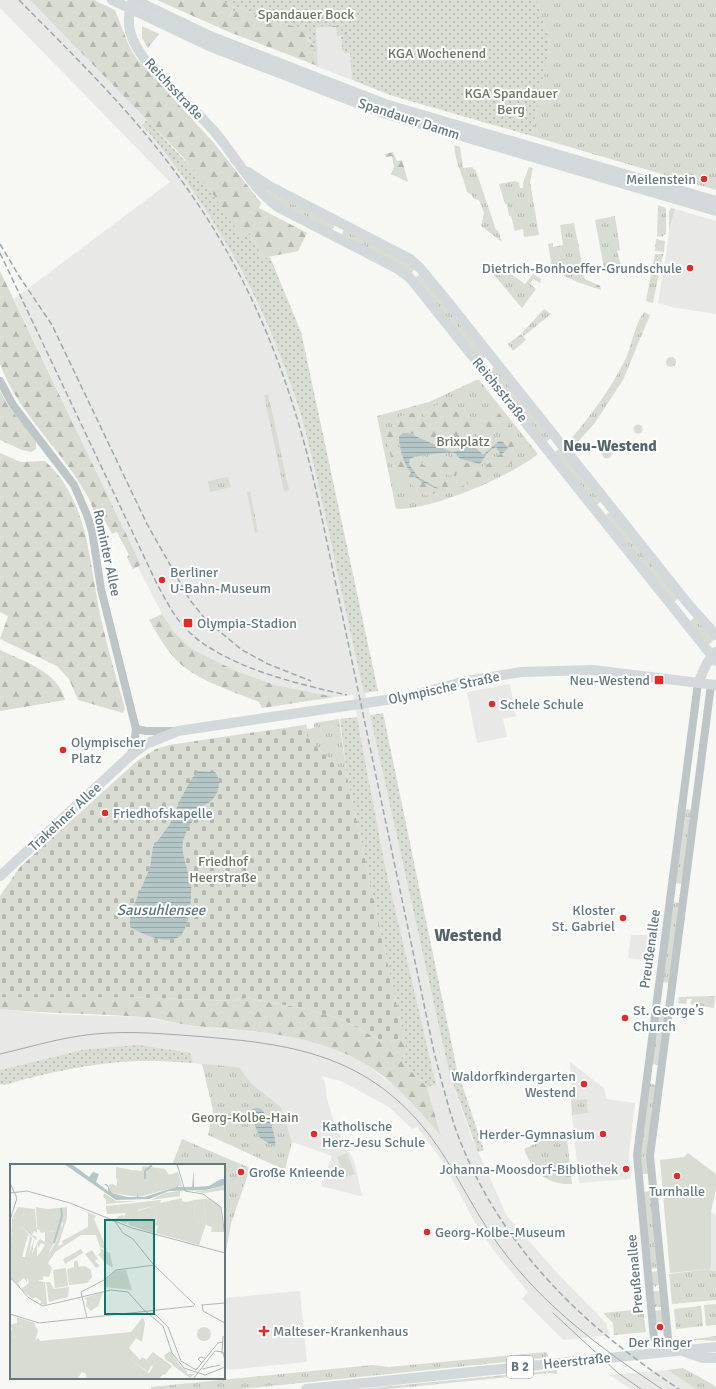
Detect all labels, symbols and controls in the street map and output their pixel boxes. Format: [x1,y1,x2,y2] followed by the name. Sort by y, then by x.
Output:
[258,6,354,23] park label: Spandauer Bock
[388,45,486,62] park label: KGA Wochenend
[141,55,207,123] street label: Reichsstraße
[464,85,558,118] park label: KGA Spandauer Berg
[356,95,462,143] street label: Spandauer Damm
[626,171,696,188] place label: Meilenstein
[699,174,709,184] marker: Meilenstein
[482,260,682,277] place label: Dietrich-Bonhoeffer-Grundschule
[685,263,695,273] marker: Dietrich-Bonhoeffer-Grundschule
[469,354,531,426] street label: Reichsstraße
[436,433,490,450] park label: Brixplatz
[563,436,657,456] district label: Neu-Westend
[89,508,125,598] street label: Rominter Allee
[170,564,271,597] place label: Berliner U-Bahn-Museum
[157,575,167,585] marker: Berliner U-Bahn-Museum
[197,615,297,632] place label: Olympia-Stadion
[182,617,194,629] marker: Olympia-Stadion
[387,668,501,708] street label: Olympische Straße
[570,672,650,689] place label: Neu-Westend
[653,674,665,686] marker: Neu-Westend
[500,696,584,713] place label: Schele Schule
[487,699,497,709] marker: Schele Schule
[71,734,146,767] place label: Olympischer Platz
[58,745,68,755] marker: Olympischer Platz
[25,779,105,855] street label: Trakehner Allee
[113,805,213,822] place label: Friedhofskapelle
[100,808,110,818] marker: Friedhofskapelle
[189,853,257,886] park label: Friedhof Heerstraße
[117,901,207,919] water label: Sausuhlensee
[552,902,616,935] place label: Kloster St. Gabriel
[636,908,664,990] street label: Preußenallee
[618,913,628,923] marker: Kloster St. Gabriel
[434,924,502,946] district label: Westend
[633,1002,704,1035] place label: St. George’s Church
[620,1013,630,1023] marker: St. George’s Church
[451,1068,576,1101] place label: Waldorfkindergarten Westend
[579,1079,589,1089] marker: Waldorfkindergarten Westend
[191,1109,299,1126] park label: Georg-Kolbe-Hain
[322,1118,425,1151] place label: Katholische Herz-Jesu Schule
[479,1126,595,1143] place label: Herder-Gymnasium
[309,1129,319,1139] marker: Katholische Herz-Jesu Schule
[598,1129,608,1139] marker: Herder-Gymnasium
[439,1161,618,1178] place label: Johanna-Moosdorf-Bibliothek
[10,1164,225,1379] inset map
[249,1164,345,1181] place label: Große Knieende
[621,1164,631,1174] marker: Johanna-Moosdorf-Bibliothek
[236,1167,246,1177] marker: Große Knieende
[672,1171,682,1181] marker: Turnhalle
[649,1183,705,1200] place label: Turnhalle
[435,1224,565,1241] place label: Georg-Kolbe-Museum
[422,1227,432,1237] marker: Georg-Kolbe-Museum
[623,1234,647,1314] street label: Preußenallee
[655,1322,665,1332] marker: Der Ringer
[273,1323,408,1340] place label: Malteser-Krankenhaus
[258,1325,270,1337] marker: Malteser-Krankenhaus
[628,1334,693,1351] place label: Der Ringer
[543,1349,611,1373] street label: Heerstraße
[507,1356,533,1378] road number: B 2

